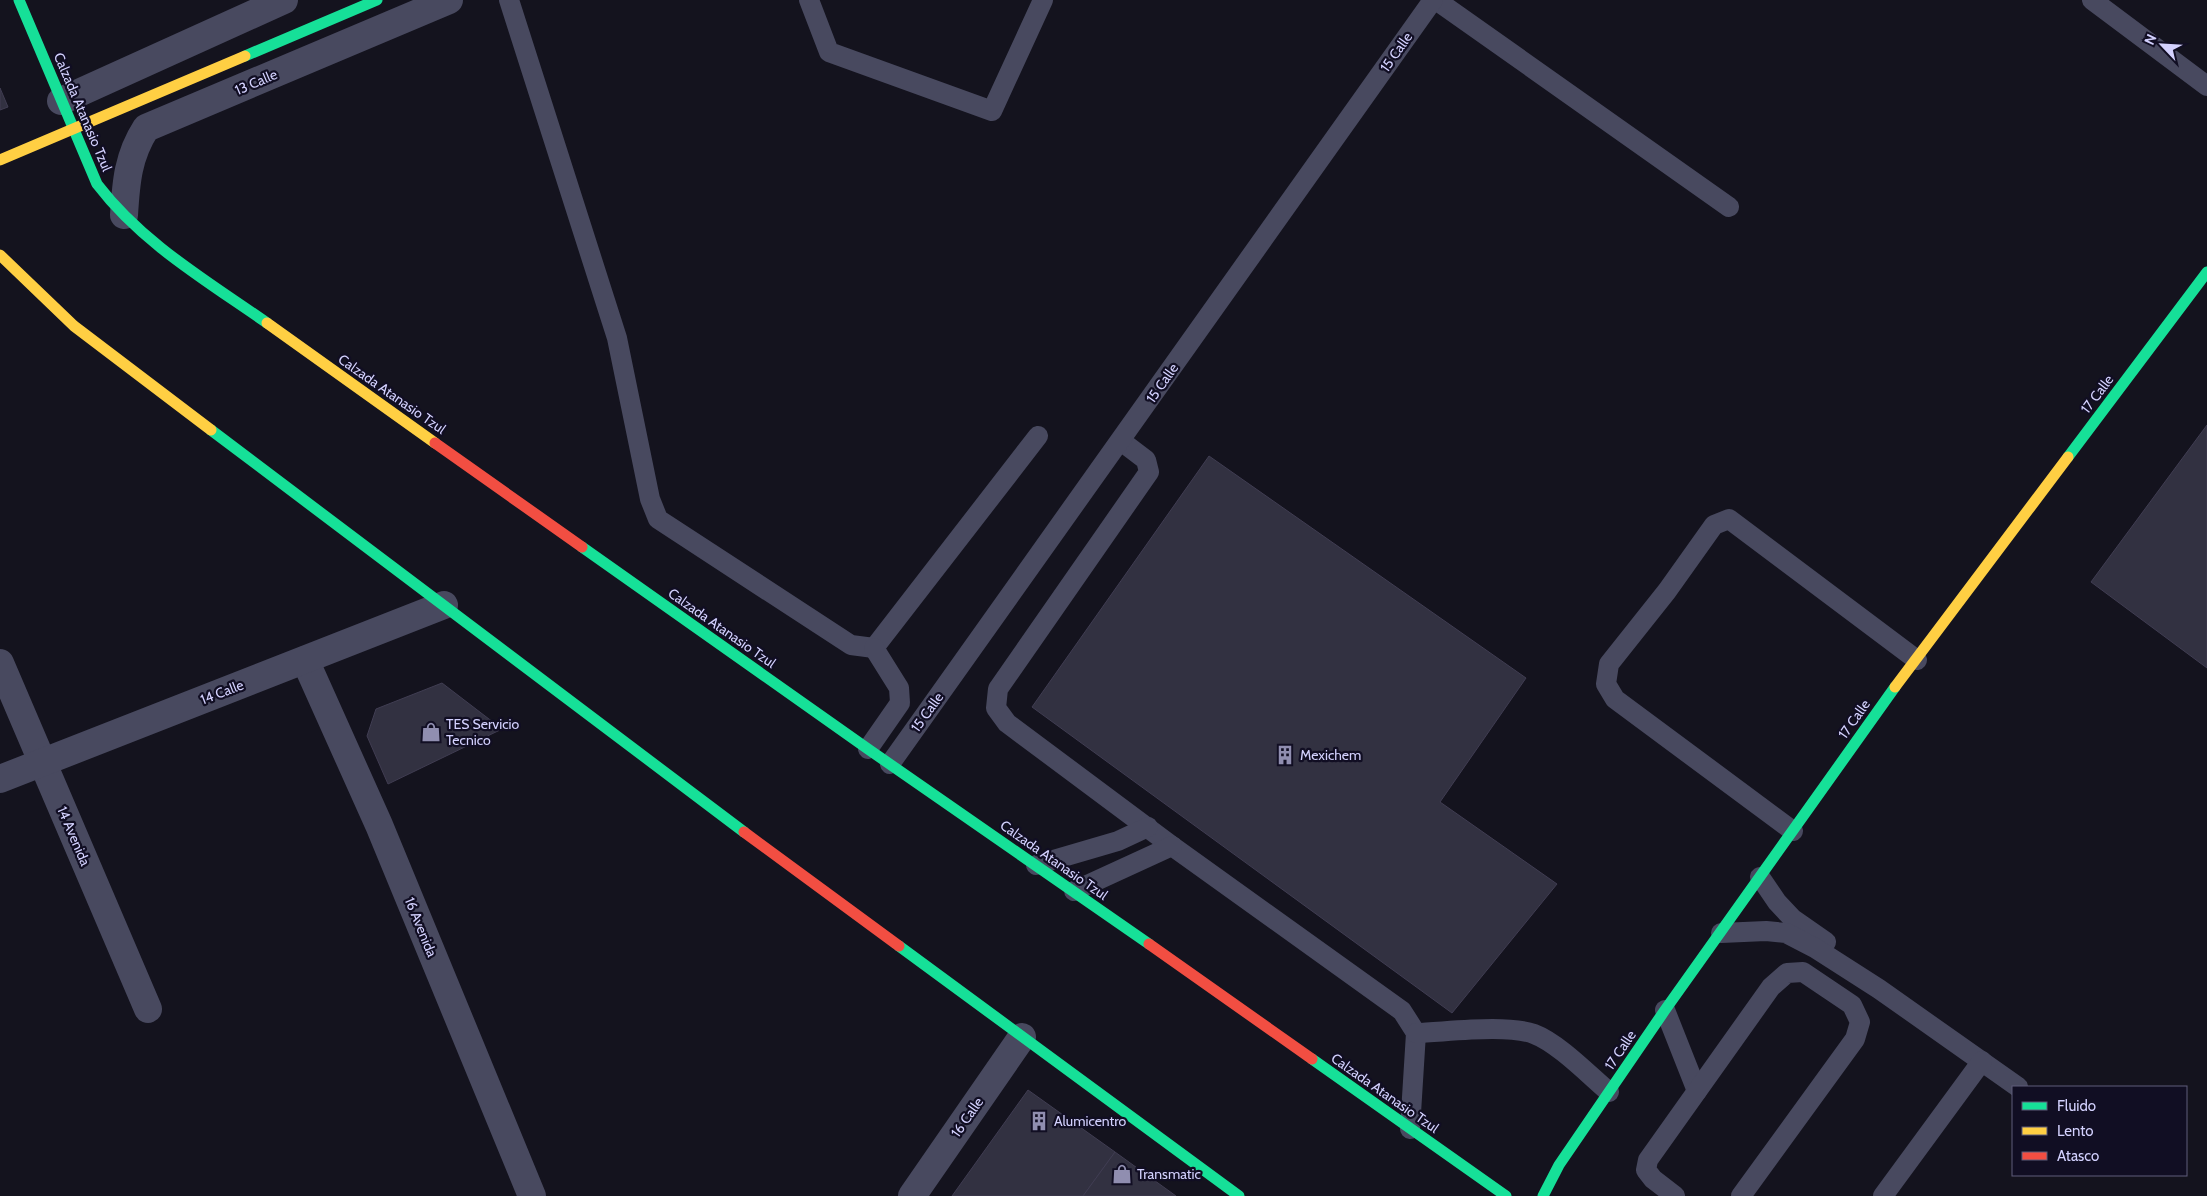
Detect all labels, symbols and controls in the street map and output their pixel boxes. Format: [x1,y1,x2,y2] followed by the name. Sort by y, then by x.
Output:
[2137,20,2187,70] north arrow
[1376,29,1416,75] street label: 15 Calle
[2140,31,2160,48] text: N
[50,50,116,175] street label: Calzada Atanasio Tzul
[232,65,280,99] street label: 13 Calle
[335,350,450,438] street label: Calzada Atanasio Tzul
[1142,360,1182,406] street label: 15 Calle
[2077,371,2117,417] street label: 17 Calle
[665,584,780,672] street label: Calzada Atanasio Tzul
[198,676,246,708] street label: 14 Calle
[907,689,947,735] street label: 15 Calle
[1834,696,1874,742] street label: 17 Calle
[446,715,519,749] place label: TES Servicio Tecnico
[420,721,442,743] shop icon: TES Servicio Tecnico
[1274,744,1296,766] building icon: Mexichem
[1300,746,1361,764] place label: Mexichem
[53,803,95,869] street label: 14 Avenida
[997,816,1112,904] street label: Calzada Atanasio Tzul
[401,894,441,960] street label: 16 Avenida
[1600,1027,1640,1073] street label: 17 Calle
[1328,1049,1443,1137] street label: Calzada Atanasio Tzul
[2012,1086,2187,1176] legend
[947,1094,987,1140] street label: 16 Calle
[2057,1097,2096,1115] text: Fluido
[1028,1110,1050,1132] building icon: Alumicentro
[1054,1112,1127,1130] place label: Alumicentro
[2057,1122,2094,1140] text: Lento
[2057,1147,2099,1165] text: Atasco
[1111,1163,1133,1185] shop icon: Transmatic
[1137,1165,1201,1183] place label: Transmatic

